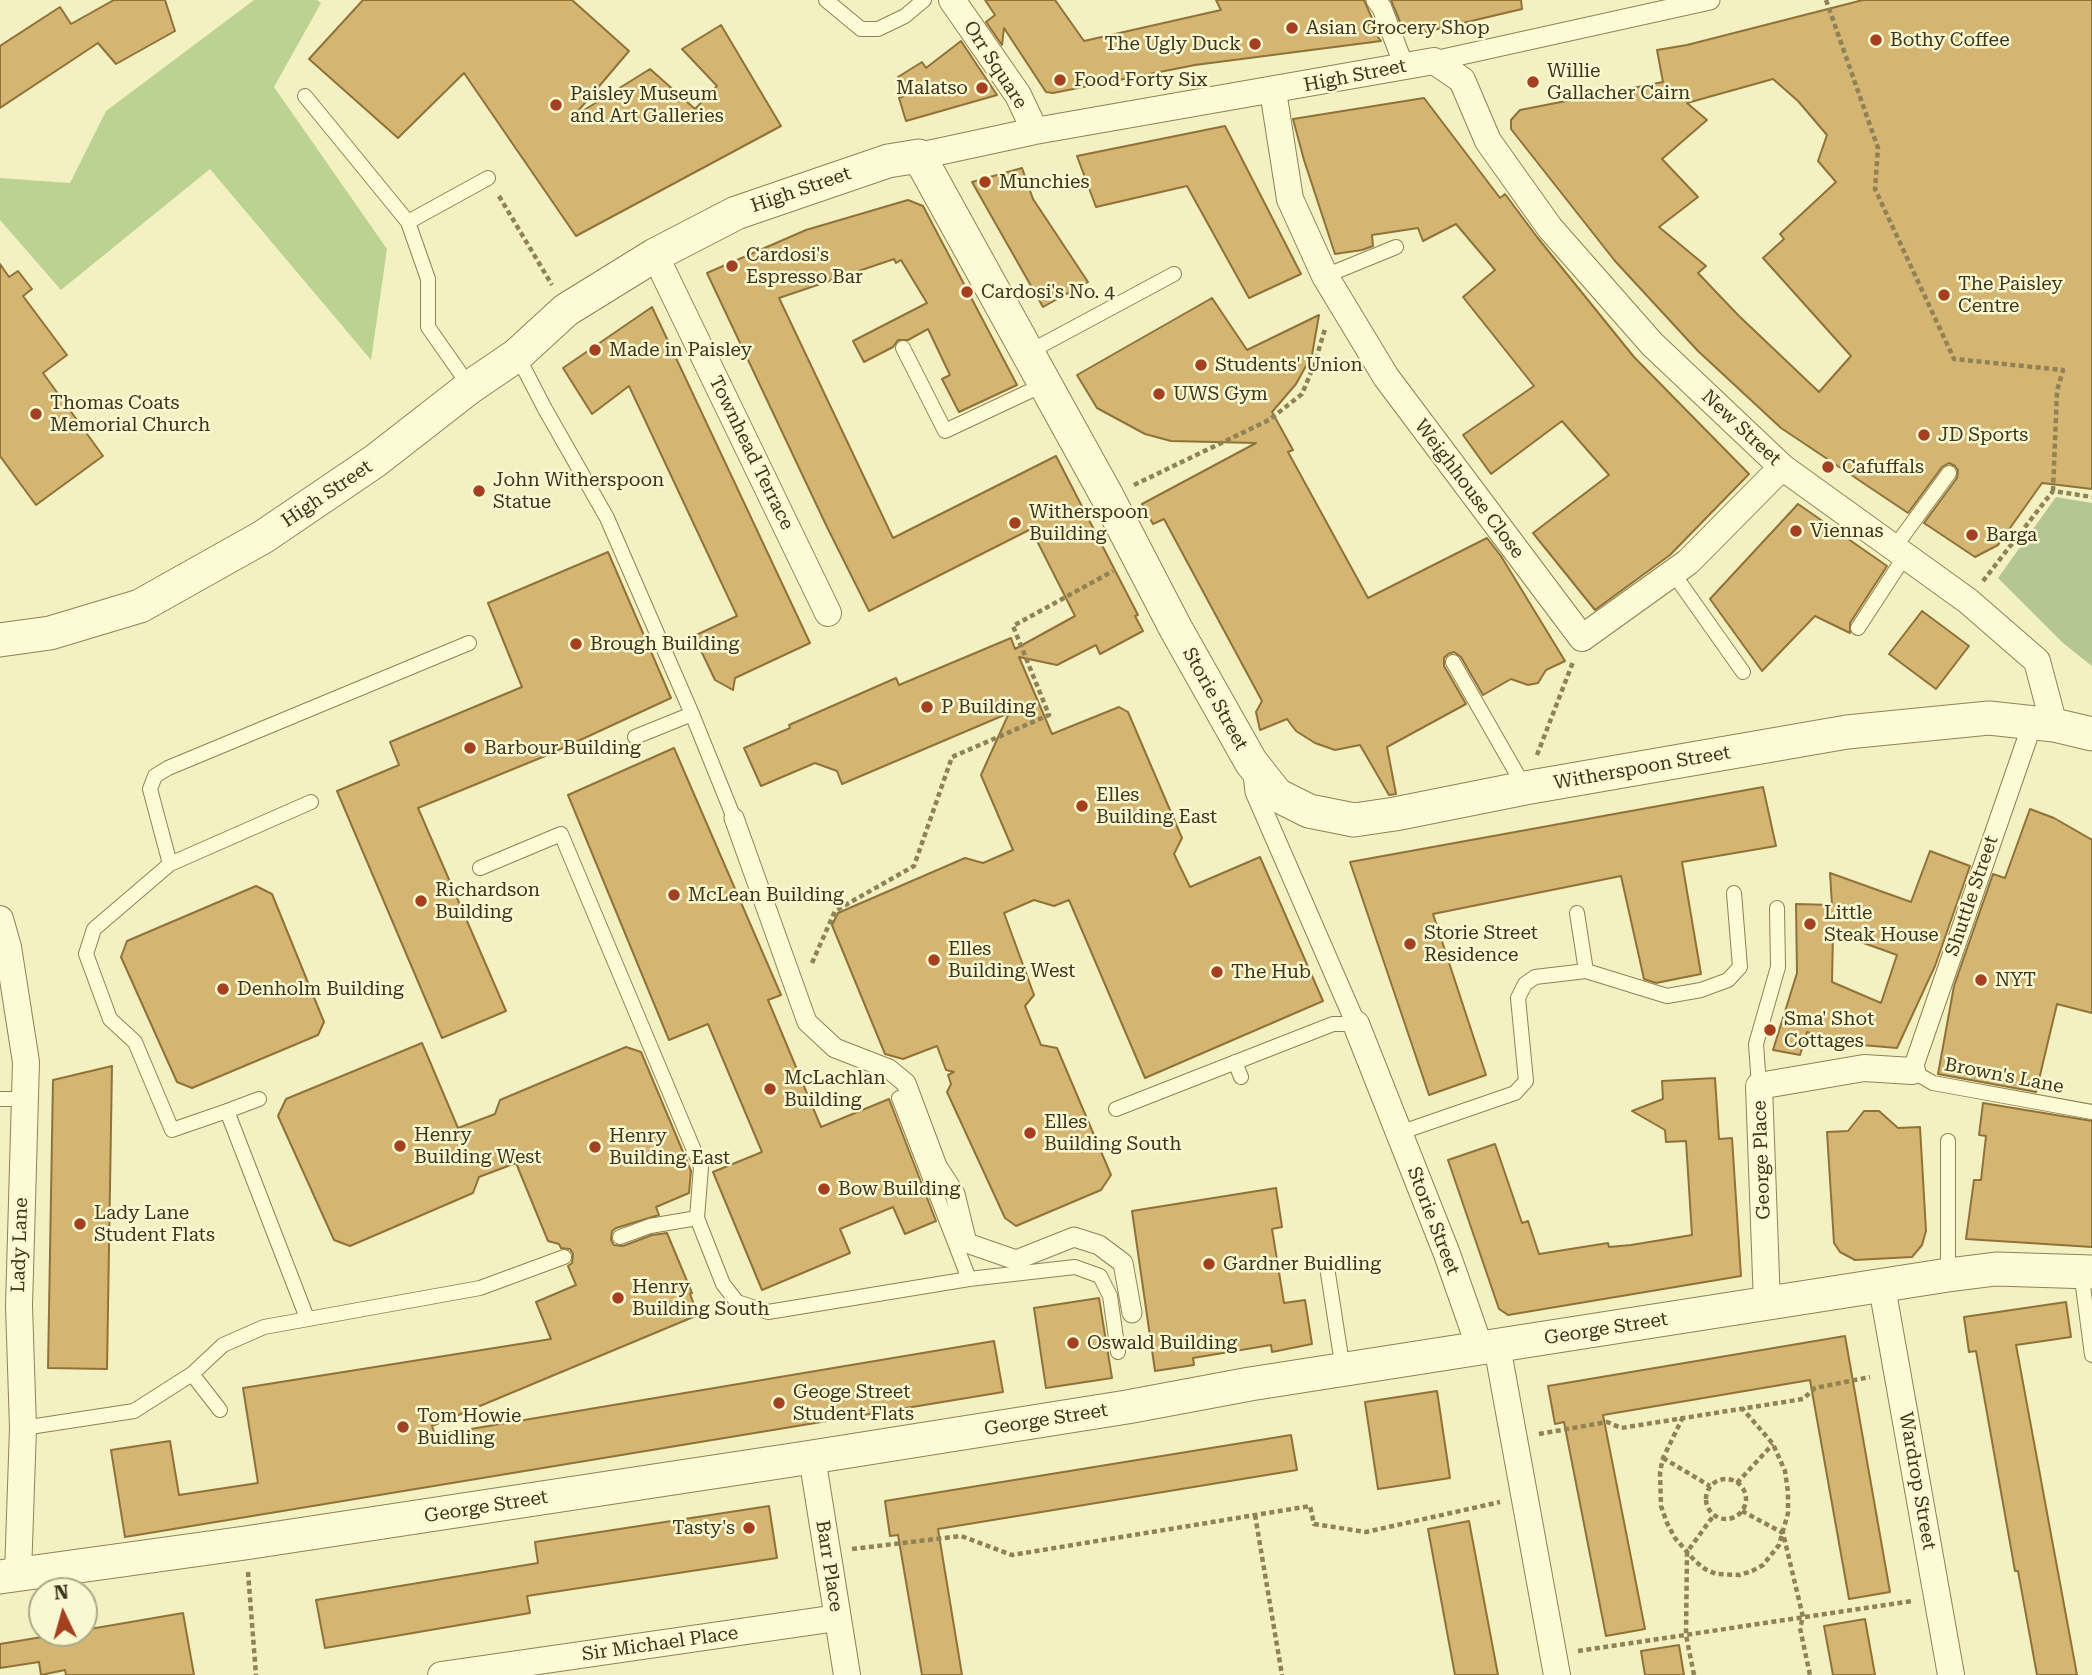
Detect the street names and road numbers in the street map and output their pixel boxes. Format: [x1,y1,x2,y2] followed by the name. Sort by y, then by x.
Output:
[958,17,1032,113] street label: Orr Square
[1302,55,1408,97] street label: High Street
[748,162,854,218] street label: High Street
[704,372,798,534] street label: Townhead Terrace
[1697,385,1785,471] street label: New Street
[1409,415,1529,563] street label: Weighhouse Close
[277,455,377,533] street label: High Street
[1177,644,1253,754] street label: Storie Street
[1552,741,1732,795] street label: Witherspoon Street
[1941,833,2003,959] street label: Shuttle Street
[1942,1053,2066,1099] street label: Brown's Lane
[1749,1100,1775,1220] street label: George Place
[1402,1164,1464,1278] street label: Storie Street
[7,1197,33,1293] street label: Lady Lane
[1543,1308,1669,1350] street label: George Street
[983,1399,1109,1441] street label: George Street
[1894,1410,1940,1552] street label: Wardrop Street
[423,1486,549,1528] street label: George Street
[811,1519,847,1613] street label: Barr Place
[580,1622,740,1666] street label: Sir Michael Place

